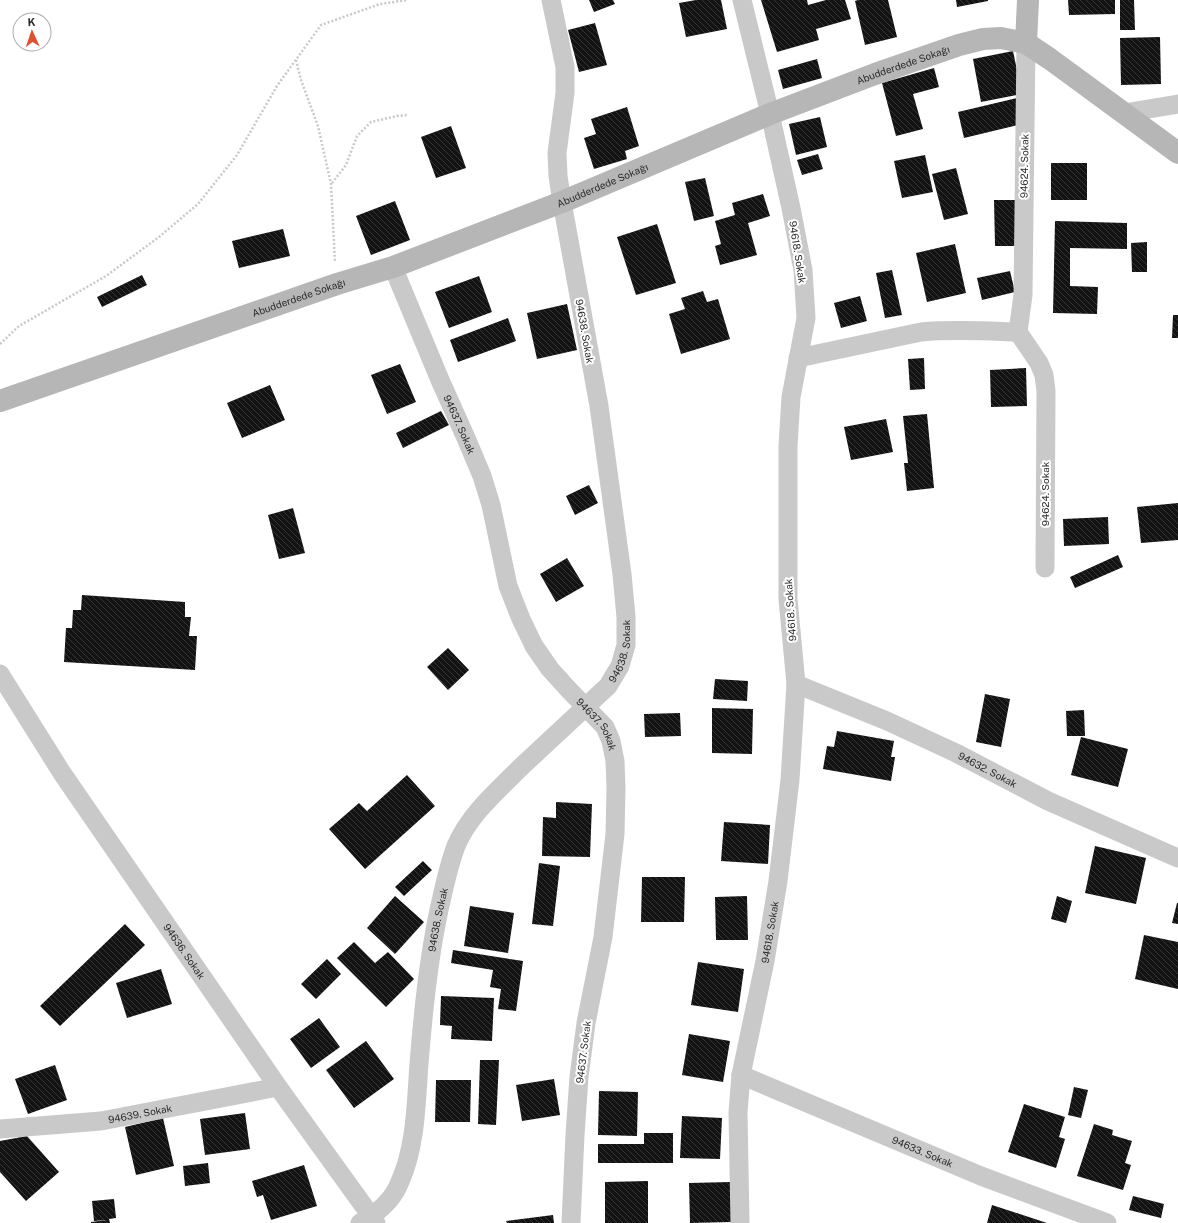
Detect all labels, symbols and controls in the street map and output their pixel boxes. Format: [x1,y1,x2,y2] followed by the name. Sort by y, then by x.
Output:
[12,12,52,52] north arrow
[27,16,36,28] text: K
[855,43,951,87] street label: Abudderdede Sokağı
[1017,133,1031,198] street label: 94624. Sokak
[555,160,650,210] street label: Abudderdede Sokağı
[787,220,809,284] street label: 94618. Sokak
[250,276,347,319] street label: Abudderdede Sokağı
[573,298,597,364] street label: 94638. Sokak
[441,393,478,456] street label: 94637. Sokak
[1039,461,1051,526] street label: 94624. Sokak
[782,578,798,642] street label: 94618. Sokak
[606,619,633,684] street label: 94638. Sokak
[574,695,619,752] street label: 94637. Sokak
[956,749,1019,790] street label: 94632. Sokak
[425,886,450,953] street label: 94638. Sokak
[759,900,781,964] street label: 94618. Sokak
[161,921,208,982] street label: 94636. Sokak
[573,1020,593,1084] street label: 94637. Sokak
[107,1101,173,1126] street label: 94639. Sokak
[890,1133,955,1170] street label: 94633. Sokak

